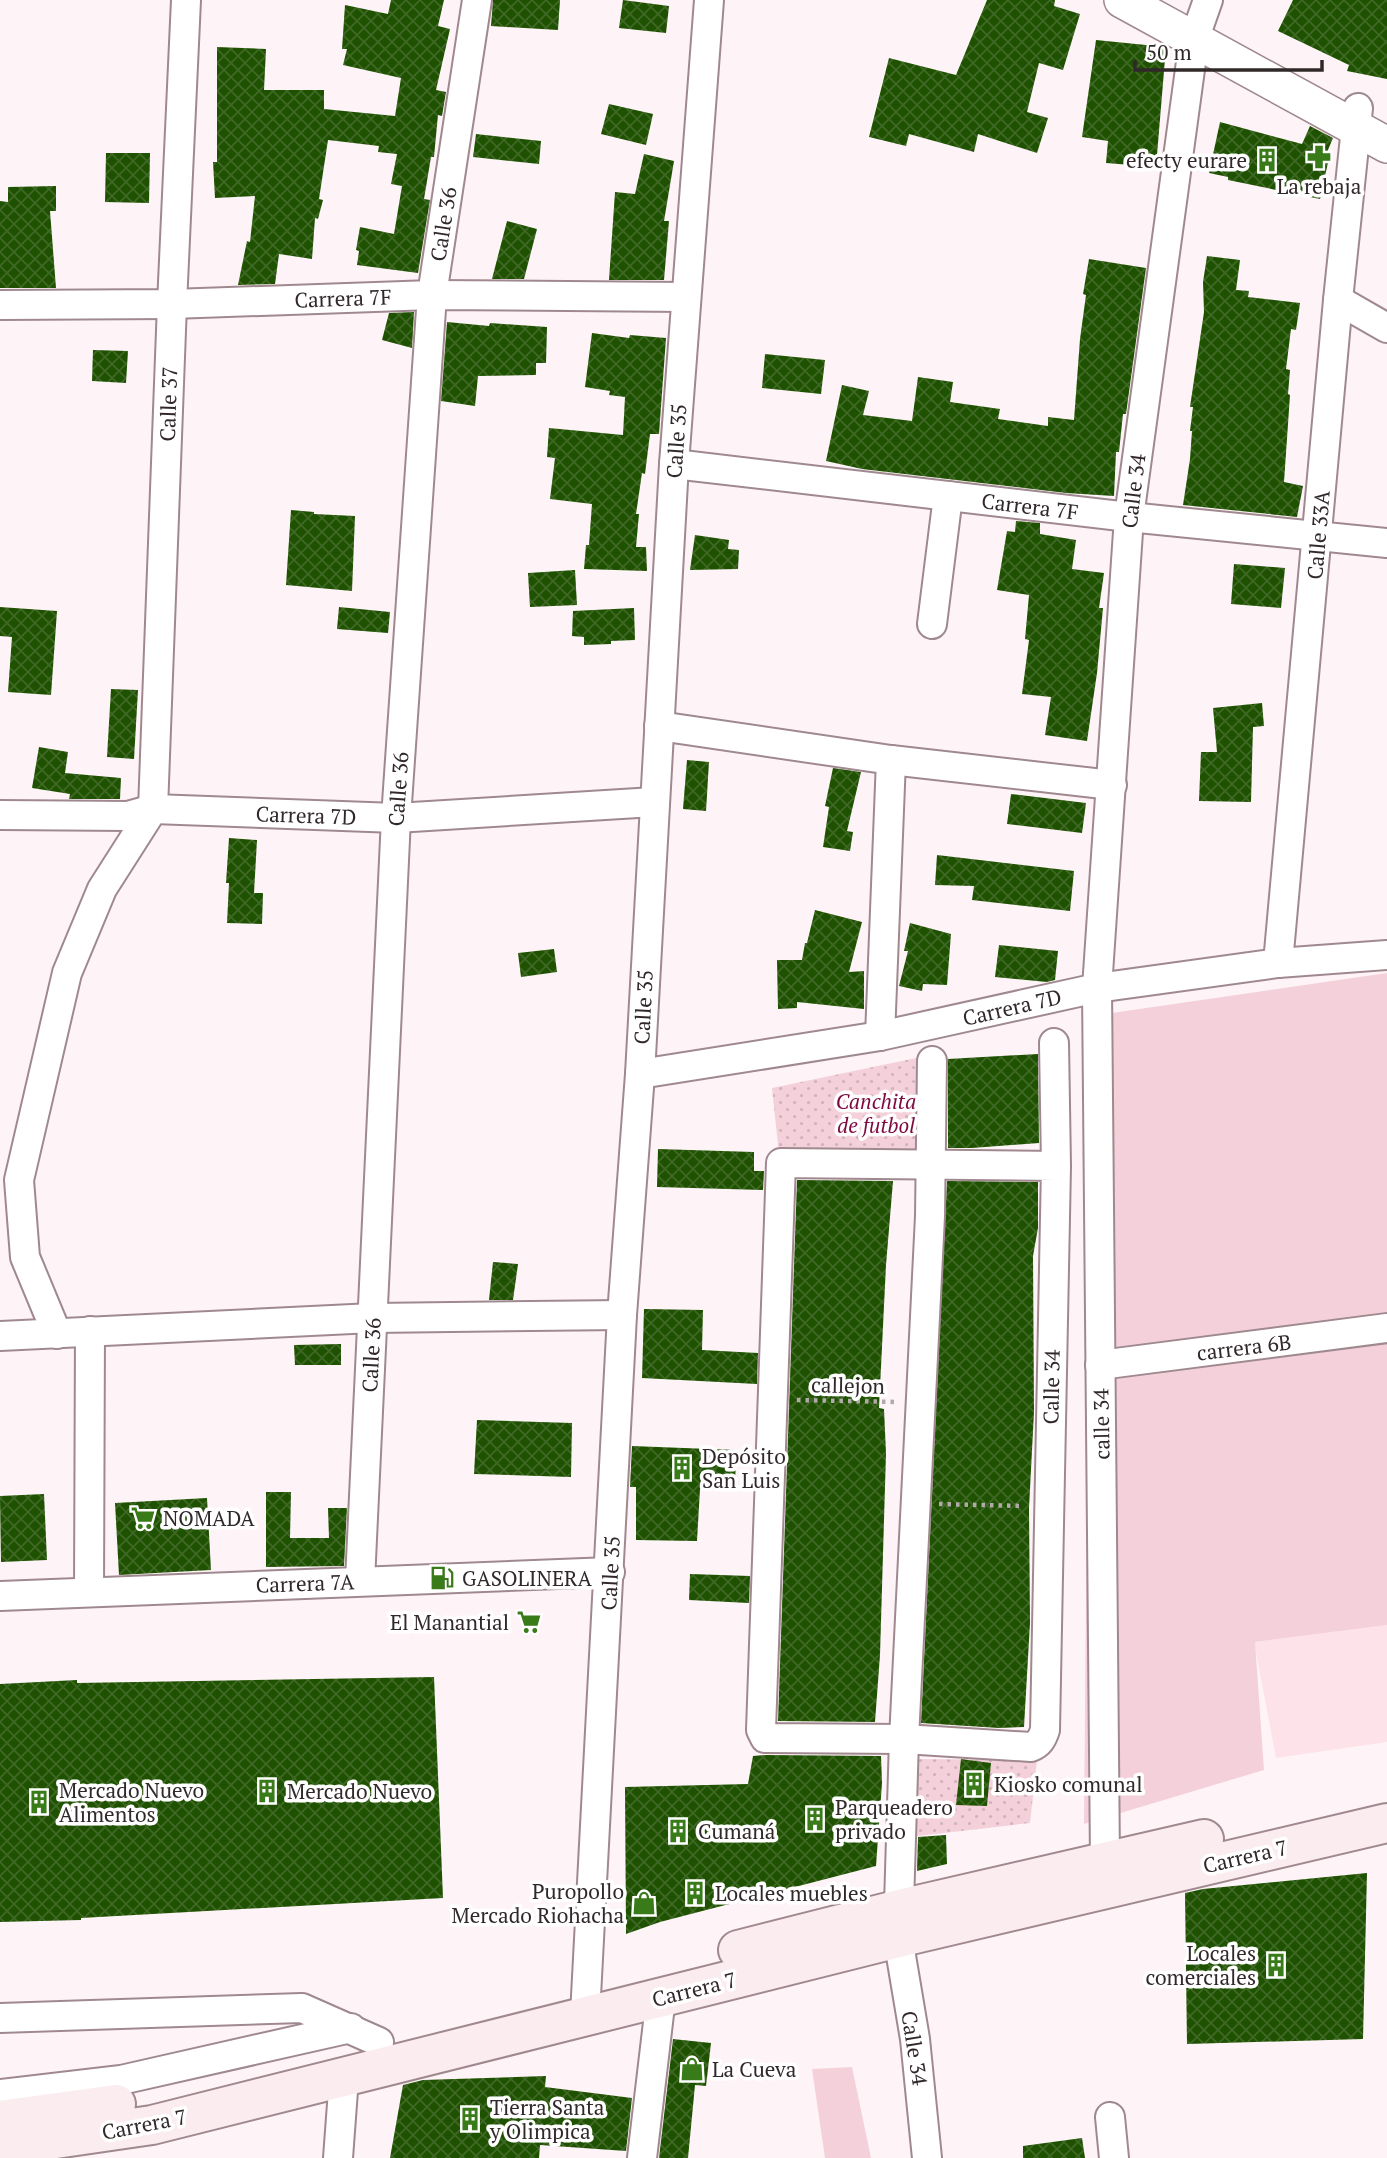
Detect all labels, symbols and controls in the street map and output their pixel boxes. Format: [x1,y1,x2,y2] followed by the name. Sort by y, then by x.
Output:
[1135,28,1322,72] scale bar
[1146,38,1192,66] text: 50 m
[1305,143,1333,171] pharmacy icon: La rebaja
[1126,146,1247,174] place label: efecty eurare
[1253,146,1281,174] building icon: efecty eurare
[1277,172,1362,200] place label: La rebaja
[423,185,463,263] street label: Calle 36
[294,282,392,314] street label: Carrera 7F
[153,366,183,442] street label: Calle 37
[659,403,693,479] street label: Calle 35
[1115,451,1152,530] street label: Calle 34
[980,486,1080,526] street label: Carrera 7F
[1300,489,1336,581] street label: Calle 33A
[381,751,415,827] street label: Calle 36
[255,799,357,831] street label: Carrera 7D
[627,969,659,1045] street label: Calle 35
[960,982,1064,1032] street label: Carrera 7D
[836,1087,916,1139] park label: Canchita de futbol
[355,1317,387,1393] street label: Calle 36
[1195,1327,1293,1367] street label: carrera 6B
[1036,1349,1066,1425] street label: Calle 34
[811,1370,886,1400] street label: callejon
[1086,1387,1116,1460] street label: calle 34
[702,1442,786,1494] place label: Depósito San Luis
[668,1454,696,1482] building icon: Depósito San Luis
[129,1504,157,1532] supermarket icon: NOMADA
[163,1504,255,1532] place label: NOMADA
[594,1535,626,1611] street label: Calle 35
[428,1564,456,1592] fuel station icon: GASOLINERA
[462,1564,592,1592] place label: GASOLINERA
[255,1567,356,1599] street label: Carrera 7A
[390,1608,509,1636] place label: El Manantial
[515,1608,543,1636] supermarket icon: El Manantial
[960,1770,988,1798] building icon: Kiosko comunal
[994,1770,1143,1798] place label: Kiosko comunal
[59,1776,204,1828] place label: Mercado Nuevo Alimentos
[253,1777,281,1805] building icon: Mercado Nuevo
[287,1777,432,1805] place label: Mercado Nuevo
[25,1788,53,1816] building icon: Mercado Nuevo Alimentos
[835,1793,953,1845] place label: Parqueadero privado
[801,1805,829,1833] building icon: Parqueadero privado
[664,1817,692,1845] building icon: Cumaná
[698,1817,776,1845] place label: Cumaná
[1200,1833,1290,1879] street label: Carrera 7
[451,1877,624,1929] place label: Puropollo Mercado Riohacha
[681,1879,709,1907] building icon: Locales muebles
[715,1879,868,1907] place label: Locales muebles
[630,1889,658,1917] shop icon: Puropollo Mercado Riohacha
[1146,1939,1256,1991] place label: Locales comerciales
[1262,1951,1290,1979] building icon: Locales comerciales
[649,1965,739,2013] street label: Carrera 7
[895,2009,935,2088] street label: Calle 34
[678,2055,706,2083] shop icon: La Cueva
[712,2055,797,2083] place label: La Cueva
[489,2093,605,2145] place label: Tierra Santa y Olimpica
[99,2102,189,2146] street label: Carrera 7
[456,2105,484,2133] building icon: Tierra Santa y Olimpica

